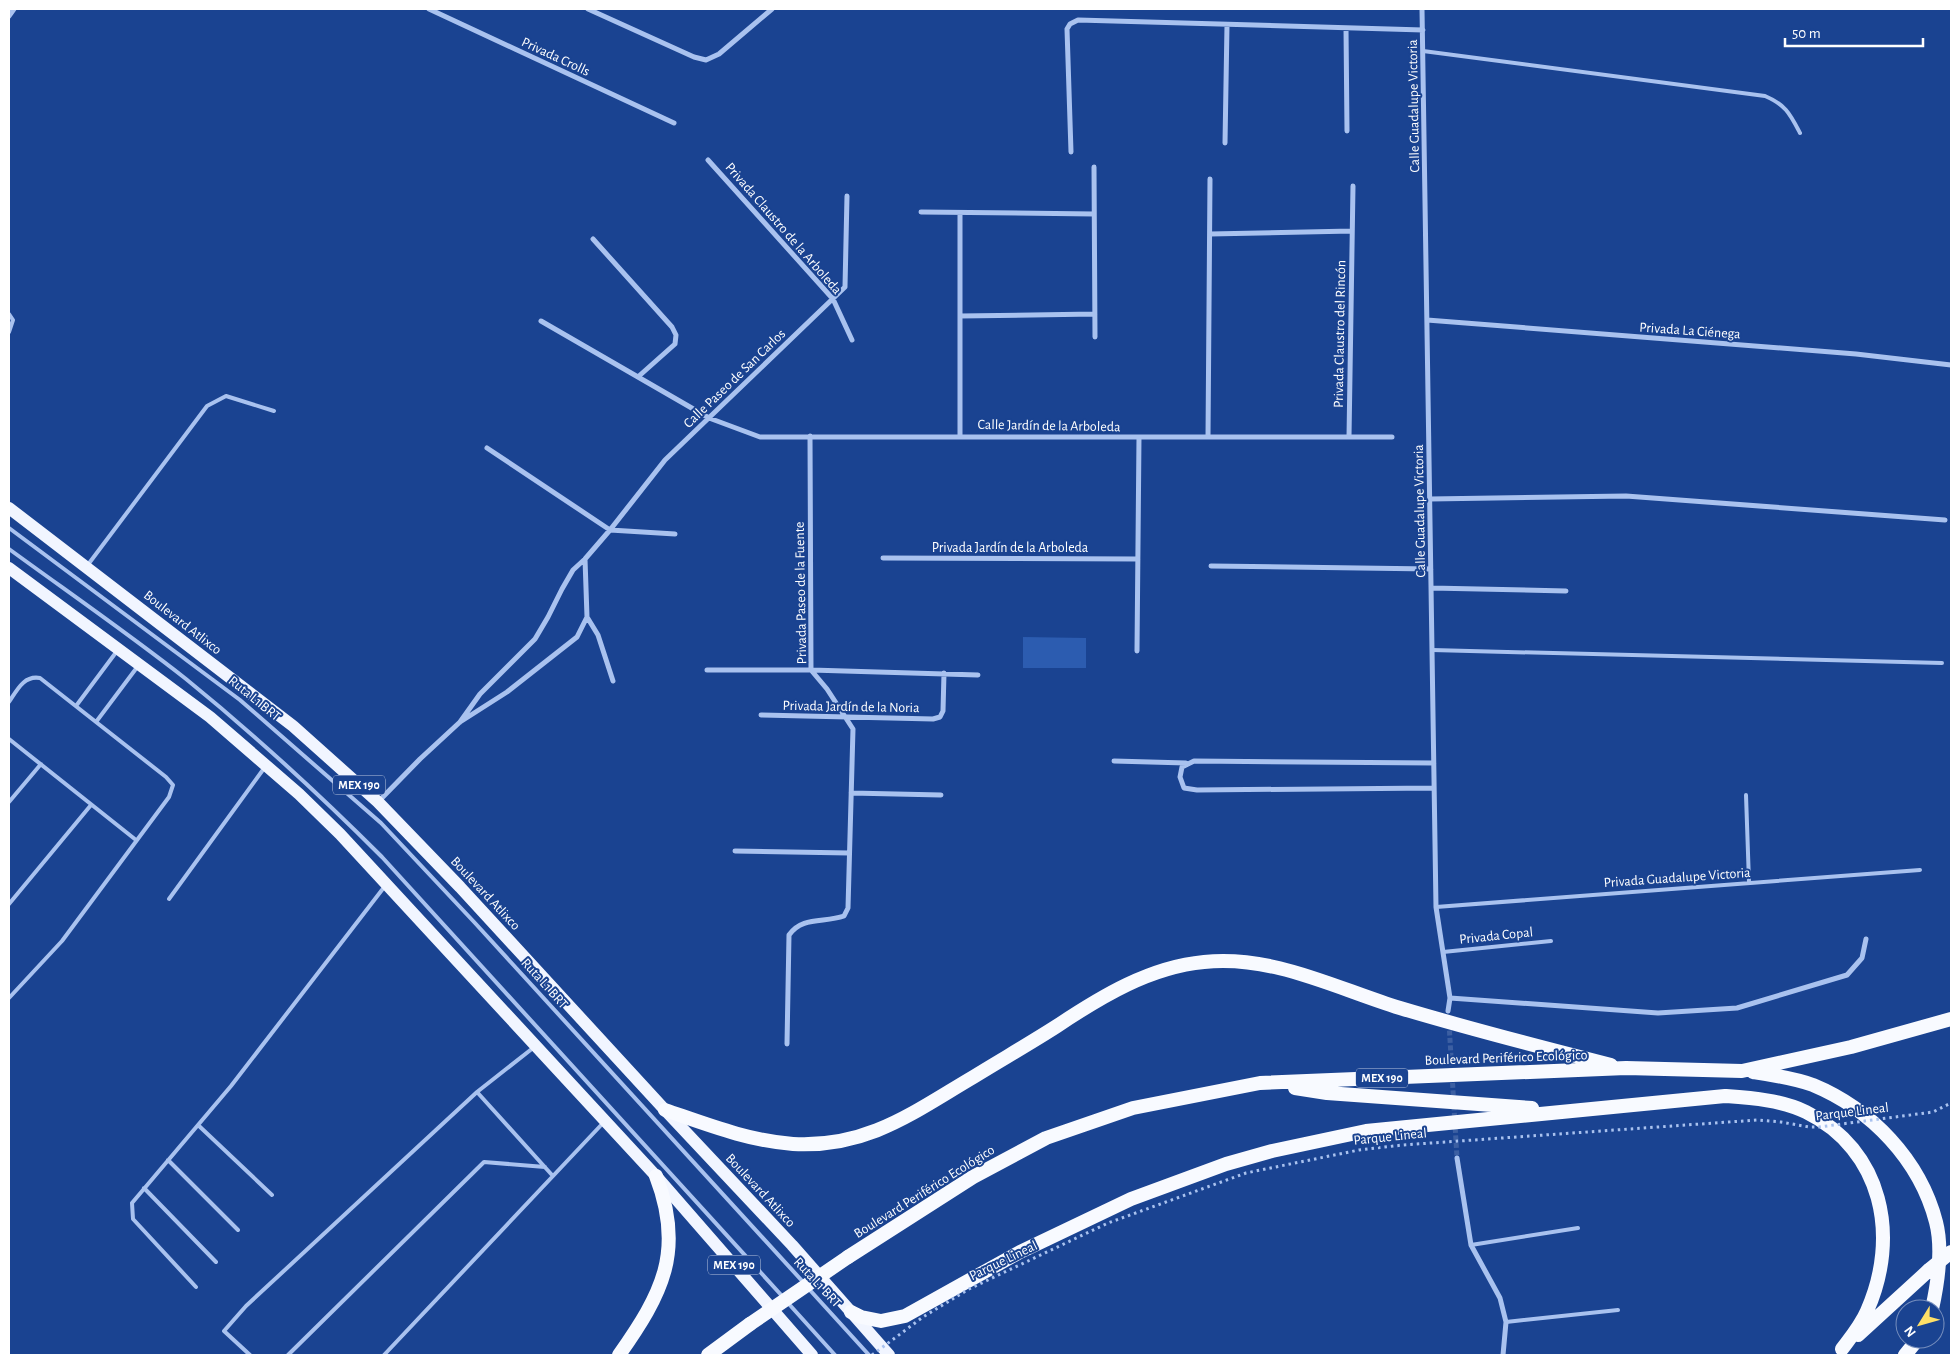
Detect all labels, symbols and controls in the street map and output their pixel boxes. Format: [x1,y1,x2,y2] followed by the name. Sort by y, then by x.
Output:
[1785,15,1922,47] scale bar
[1792,26,1821,41] text: 50 m
[519,35,592,79] street label: Privada Crolls
[1406,39,1422,173] street label: Calle Guadalupe Victoria
[722,160,844,298] street label: Privada Claustro de la Arboleda
[1332,260,1348,408] street label: Privada Claustro del Rincón
[1639,320,1742,342] street label: Privada La Ciénega
[681,327,788,431] street label: Calle Paseo de San Carlos
[977,418,1121,434] street label: Calle Jardín de la Arboleda
[1412,444,1428,578] street label: Calle Guadalupe Victoria
[793,522,809,664] street label: Privada Paseo de la Fuente
[932,541,1089,555] street label: Privada Jardín de la Arboleda
[141,588,224,658] street label: Boulevard Atlixco
[226,674,283,724] street label: Ruta L1 BRT
[782,699,920,715] street label: Privada Jardín de la Noria
[333,776,385,794] road number: MEX 190
[448,854,523,933] street label: Boulevard Atlixco
[1603,866,1751,890] street label: Privada Guadalupe Victoria
[1459,925,1534,947] street label: Privada Copal
[518,956,570,1012] street label: Ruta L1 BRT
[1424,1048,1588,1068] street label: Boulevard Periférico Ecológico
[1356,1068,1408,1088] road number: MEX 190
[1815,1101,1890,1123] street label: Parque Lineal
[1353,1126,1427,1148] street label: Parque Lineal
[852,1143,997,1241] street label: Boulevard Periférico Ecológico
[723,1151,798,1230] street label: Boulevard Atlixco
[967,1238,1040,1283] street label: Parque Lineal
[791,1255,844,1310] street label: Ruta L1 BRT
[708,1256,760,1274] road number: MEX 190
[1895,1299,1945,1349] north arrow
[1902,1323,1919,1339] text: N

